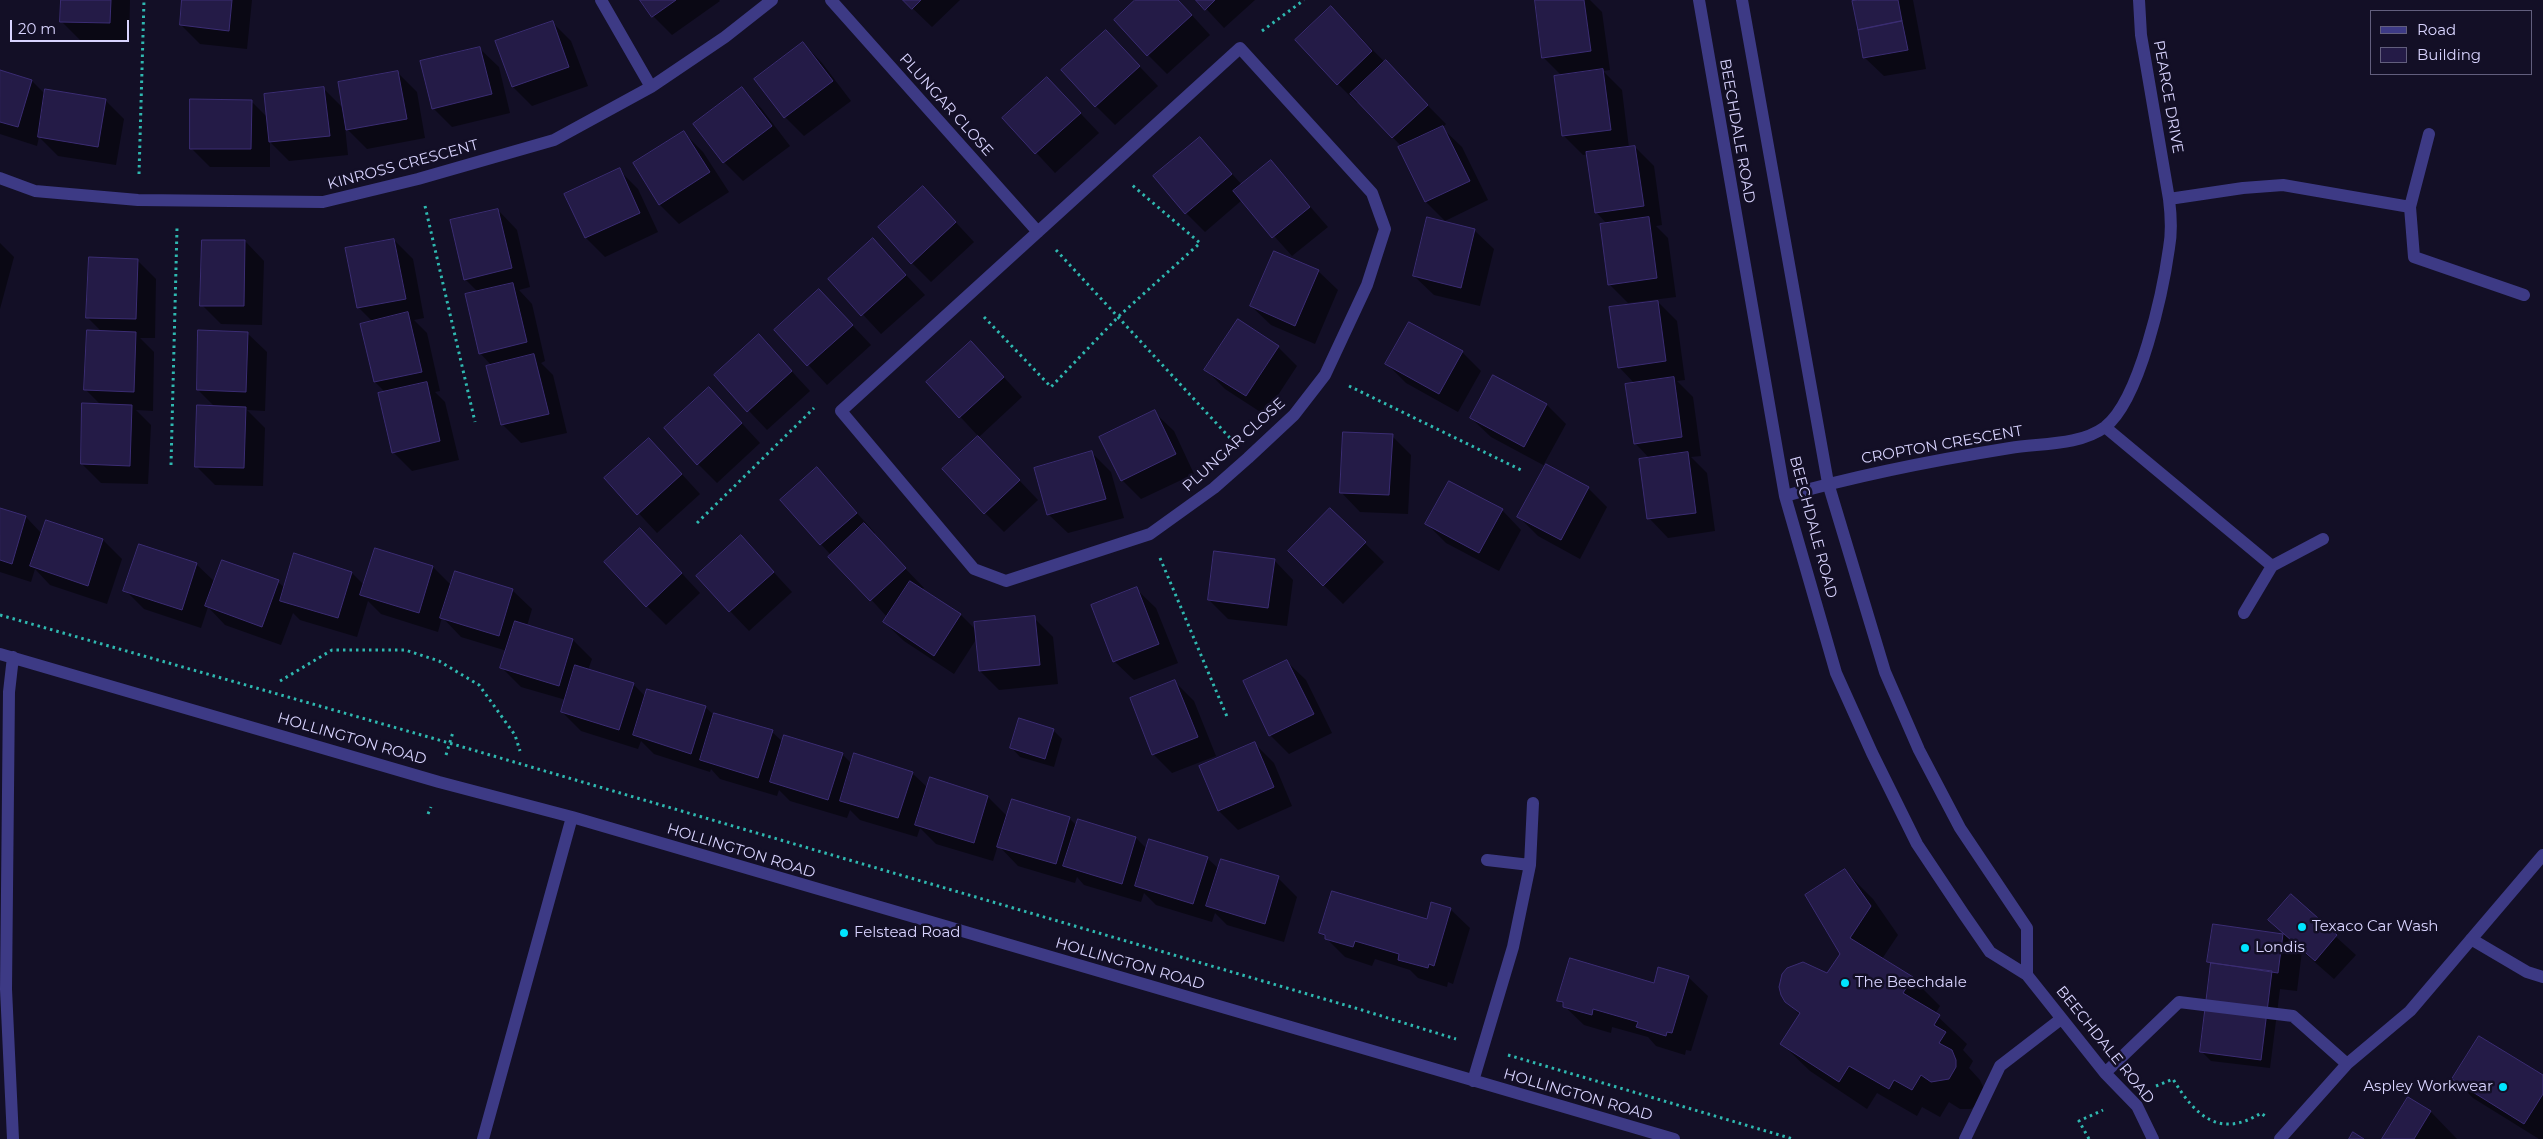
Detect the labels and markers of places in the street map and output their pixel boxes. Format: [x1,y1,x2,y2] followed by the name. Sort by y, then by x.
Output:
[2312,918,2438,936] place label: Texaco Car Wash
[2296,921,2308,933] marker: Texaco Car Wash
[854,924,960,942] place label: Felstead Road
[838,927,850,939] marker: Felstead Road
[2255,939,2305,957] place label: Londis
[2239,942,2251,954] marker: Londis
[1855,974,1967,992] place label: The Beechdale
[1839,977,1851,989] marker: The Beechdale
[2363,1078,2493,1096] place label: Aspley Workwear
[2497,1081,2509,1093] marker: Aspley Workwear

